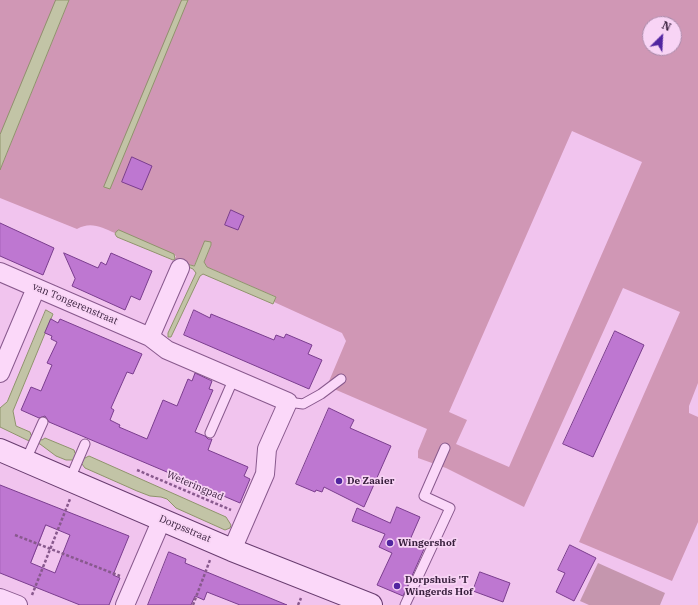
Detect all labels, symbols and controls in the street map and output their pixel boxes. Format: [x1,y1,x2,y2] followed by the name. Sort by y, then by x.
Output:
[642,16,682,56] north arrow
[660,18,673,34] text: N
[31,281,119,327] street label: van Tongerenstraat
[165,469,225,503] street label: Weteringpad
[347,475,395,487] place label: De Zaaier
[334,476,344,486] marker: De Zaaier
[157,513,213,545] street label: Dorpsstraat
[398,537,456,549] place label: Wingershof
[385,538,395,548] marker: Wingershof
[405,574,473,598] place label: Dorpshuis 'T Wingerds Hof
[392,581,402,591] marker: Dorpshuis 'T Wingerds Hof

